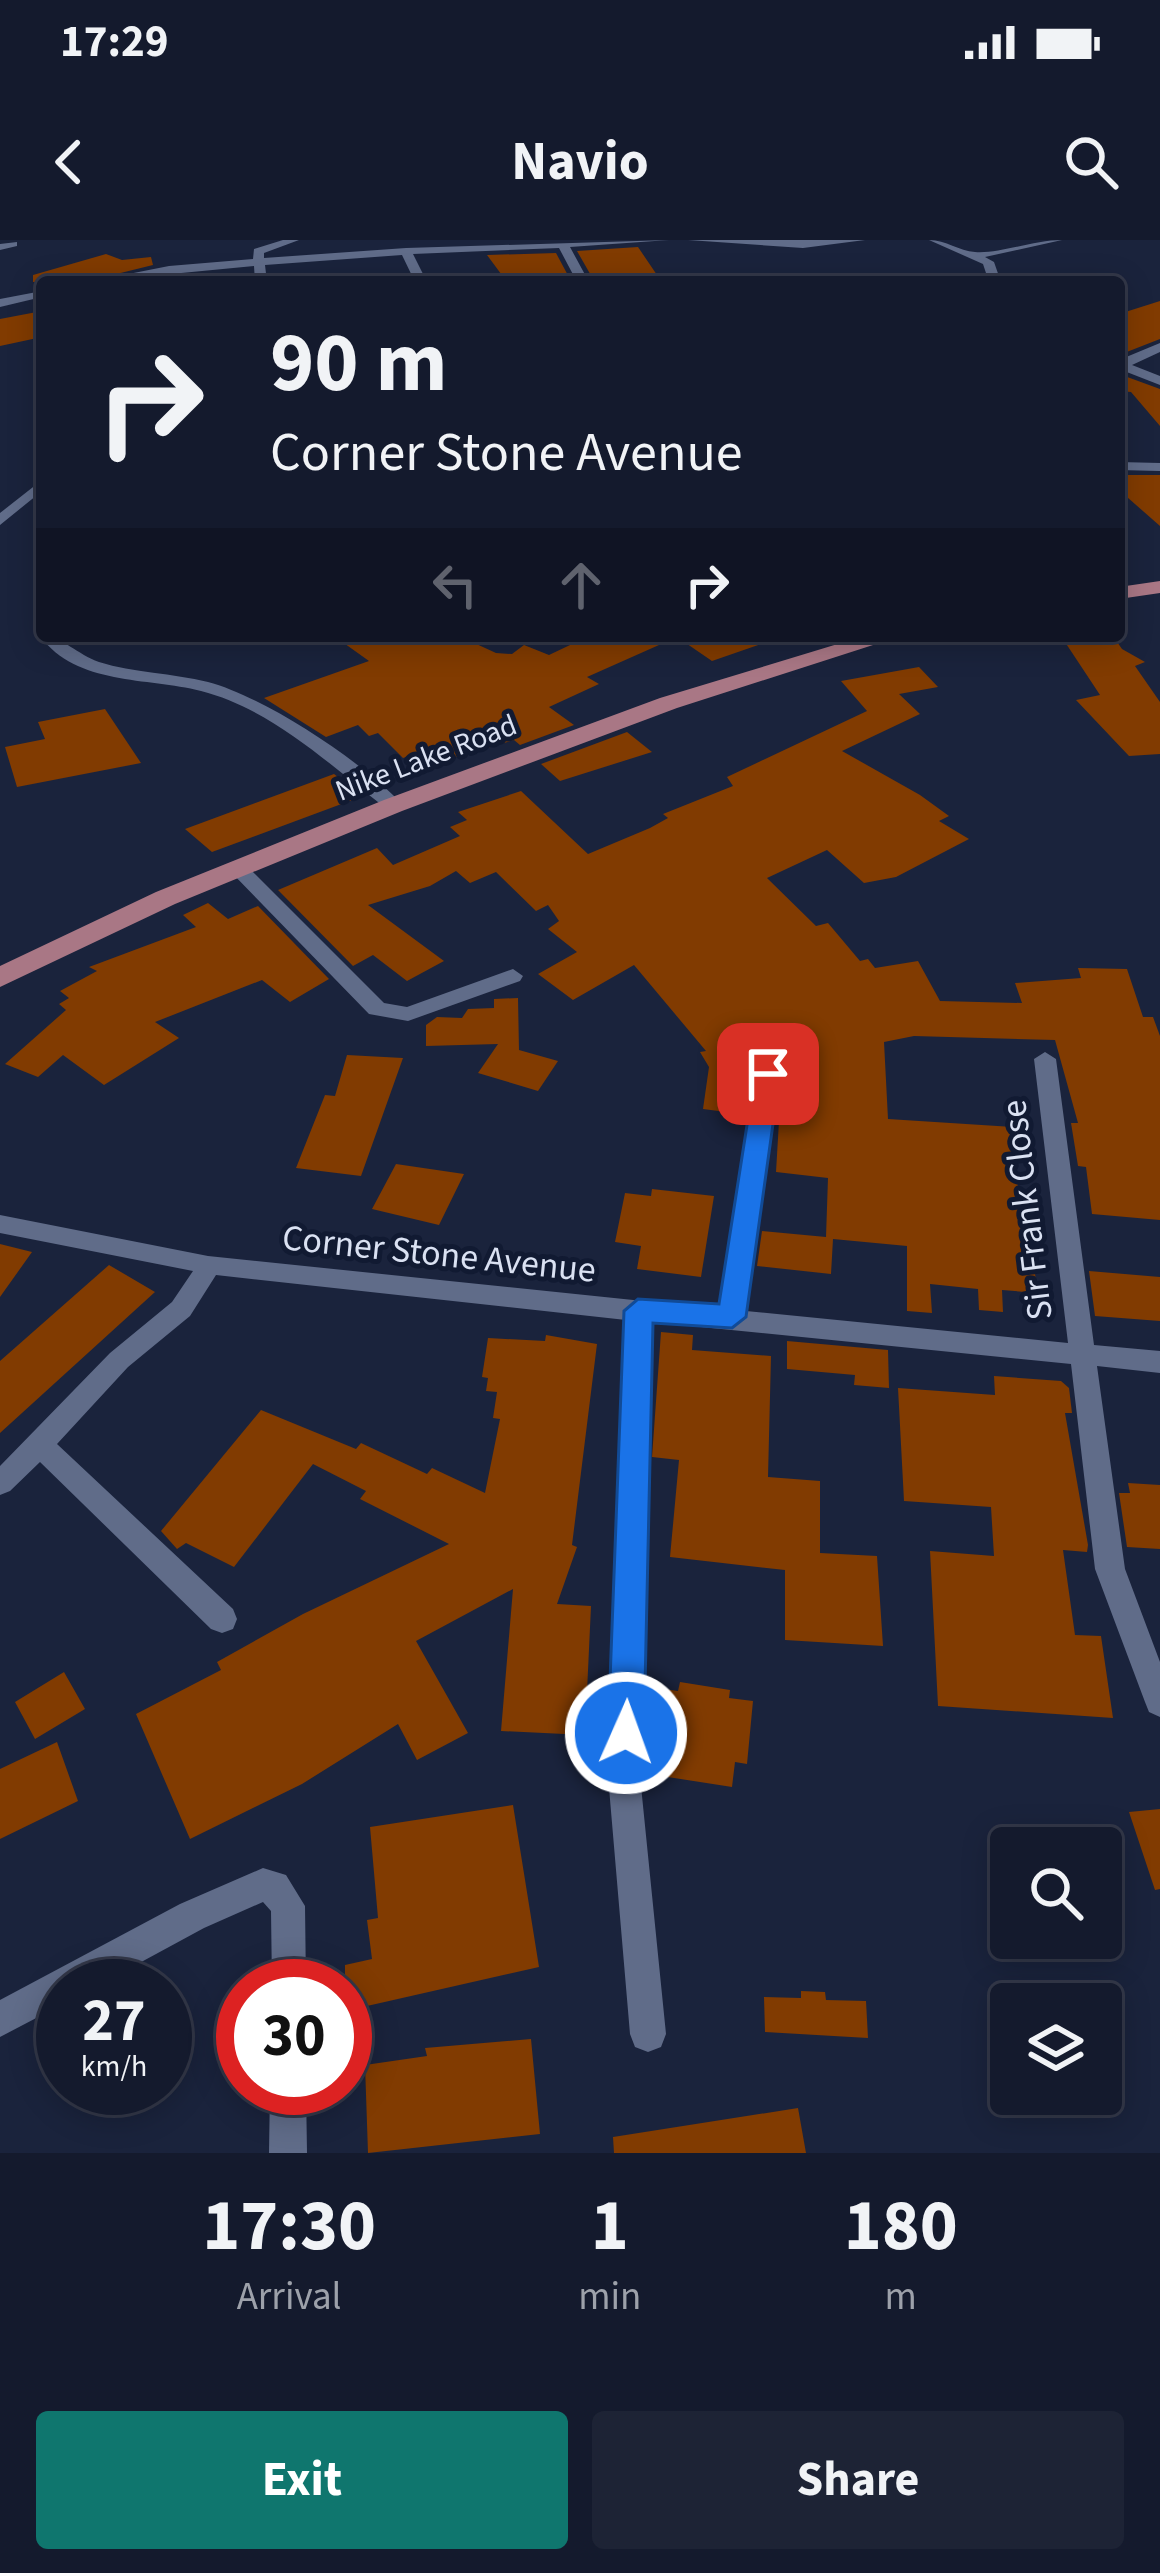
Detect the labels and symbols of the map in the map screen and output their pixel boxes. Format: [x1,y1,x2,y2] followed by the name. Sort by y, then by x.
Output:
[329,704,523,812] street label: Nike Lake Road
[717,1023,819,1125] pin
[988,1097,1066,1323] street label: Sir Frank Close
[280,1212,598,1296] street label: Corner Stone Avenue
[563,1670,689,1796] position arrow
[216,1959,372,2115] speed limit sign: 30

